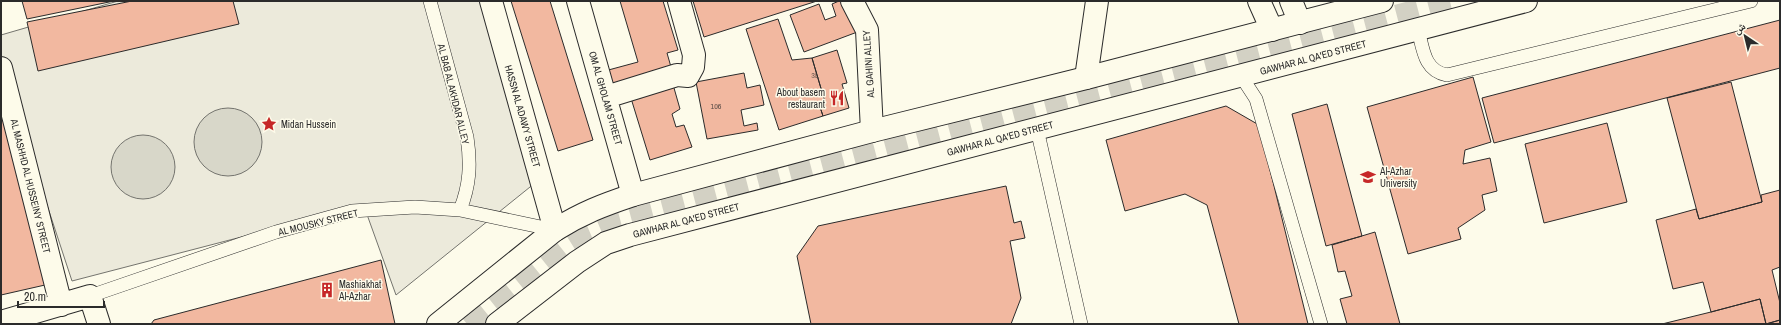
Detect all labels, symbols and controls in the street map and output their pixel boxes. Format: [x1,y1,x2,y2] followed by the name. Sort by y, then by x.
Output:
[1725,16,1765,56] north arrow
[1730,19,1749,38] text: ش
[860,29,877,99] street label: AL GAHINI ALLEY
[1258,37,1368,78] street label: GAWHAR AL QA'ED STREET
[434,41,472,146] street label: AL BAB AL AKHDAR ALLEY
[586,50,625,147] street label: OM AL GHOLAM STREET
[502,63,543,169] street label: HASSN AL ADAWY STREET
[811,70,819,80] house number: 3L
[776,86,826,111] place label: About basem restaurant
[828,89,846,107] restaurant icon: About basem restaurant
[711,101,722,111] house number: 106
[260,115,278,133] place icon: Midan Hussein
[7,117,53,255] street label: AL MASHHD AL HUSSEINY STREET
[281,118,336,131] place label: Midan Hussein
[945,118,1055,159] street label: GAWHAR AL QA'ED STREET
[1379,165,1418,190] place label: Al-Azhar University
[1359,168,1377,186] school or university icon: Al-Azhar University
[631,200,741,241] street label: GAWHAR AL QA'ED STREET
[276,206,359,239] street label: AL MOUSKY STREET
[338,278,382,303] place label: Mashiakhat Al-Azhar
[318,281,336,299] building icon: Mashiakhat Al-Azhar
[18,283,104,309] scale bar
[24,289,46,305] text: 20 m

